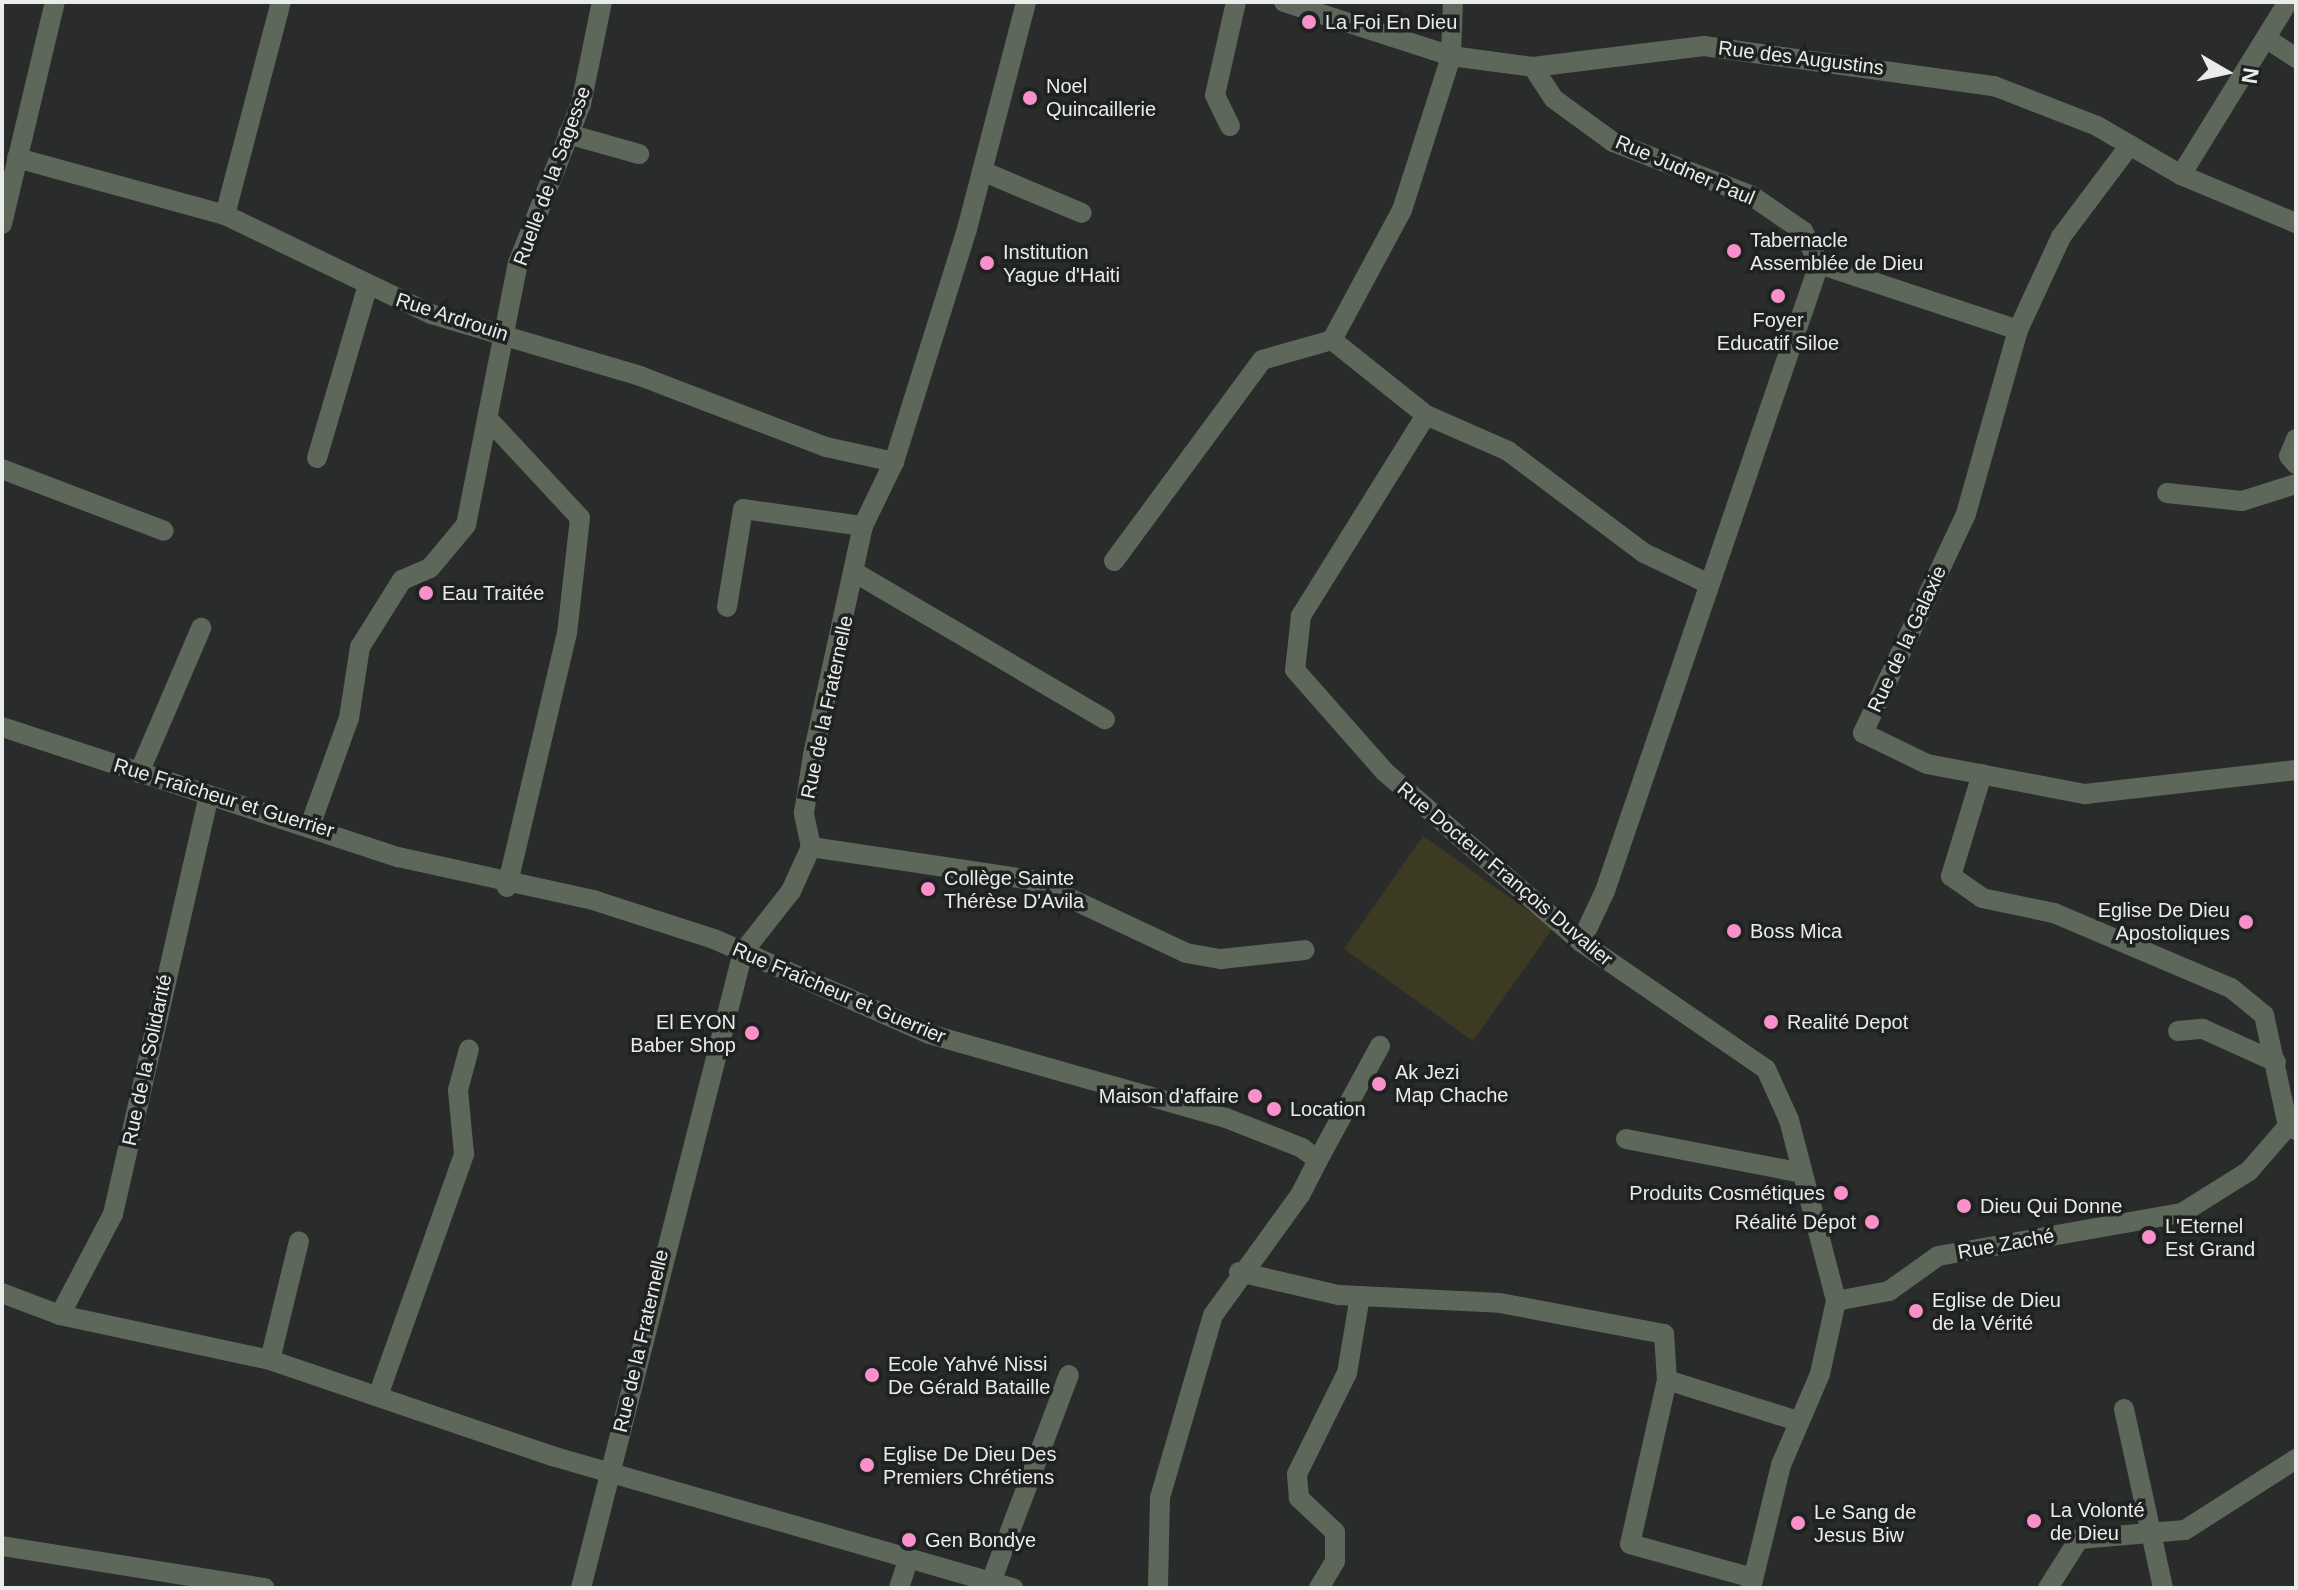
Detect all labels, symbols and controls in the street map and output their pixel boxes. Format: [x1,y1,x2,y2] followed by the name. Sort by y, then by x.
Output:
[1325,10,1457,34] place label: La Foi En Dieu
[1300,13,1318,31] marker: La Foi En Dieu
[2186,32,2266,112] north arrow
[1716,36,1886,80] street label: Rue des Augustins
[2237,66,2264,86] text: N
[1046,74,1156,121] place label: Noel Quincaillerie
[508,83,596,269] street label: Ruelle de la Sagesse
[1021,89,1039,107] marker: Noel Quincaillerie
[1612,130,1758,210] street label: Rue Judner Paul
[1750,228,1923,275] place label: Tabernacle Assemblée de Dieu
[1003,240,1120,287] place label: Institution Yague d'Haiti
[1725,242,1743,260] marker: Tabernacle Assemblée de Dieu
[978,254,996,272] marker: Institution Yague d'Haiti
[392,287,512,347] street label: Rue Ardrouin
[1769,287,1787,305] marker: Foyer Educatif Siloe
[1717,308,1839,355] place label: Foyer Educatif Siloe
[1863,562,1951,716] street label: Rue de la Galaxie
[442,581,545,605] place label: Eau Traitée
[417,584,435,602] marker: Eau Traitée
[796,613,858,801] street label: Rue de la Fraternelle
[111,753,337,843] street label: Rue Fraîcheur et Guerrier
[1393,777,1617,971] street label: Rue Docteur François Duvalier
[944,866,1084,913] place label: Collège Sainte Thérèse D'Avila
[919,880,937,898] marker: Collège Sainte Thérèse D'Avila
[2098,898,2230,945] place label: Eglise De Dieu Apostoliques
[2237,913,2255,931] marker: Eglise De Dieu Apostoliques
[1750,919,1842,943] place label: Boss Mica
[1725,922,1743,940] marker: Boss Mica
[729,937,949,1049] street label: Rue Fraîcheur et Guerrier
[117,972,177,1148] street label: Rue de la Solidarité
[630,1010,736,1057] place label: El EYON Baber Shop
[1787,1010,1908,1034] place label: Realité Depot
[1762,1013,1780,1031] marker: Realité Depot
[743,1024,761,1042] marker: El EYON Baber Shop
[1395,1060,1508,1107] place label: Ak Jezi Map Chache
[1370,1075,1388,1093] marker: Ak Jezi Map Chache
[1099,1084,1239,1108] place label: Maison d'affaire
[1246,1087,1264,1105] marker: Maison d'affaire
[1290,1097,1366,1121] place label: Location
[1265,1100,1283,1118] marker: Location
[1629,1181,1825,1205] place label: Produits Cosmétiques
[1832,1184,1850,1202] marker: Produits Cosmétiques
[1980,1194,2122,1218] place label: Dieu Qui Donne
[1955,1197,1973,1215] marker: Dieu Qui Donne
[1735,1210,1856,1234] place label: Réalité Dépot
[1863,1213,1881,1231] marker: Réalité Dépot
[2165,1214,2255,1261] place label: L'Eternel Est Grand
[1956,1224,2056,1264] street label: Rue Zaché
[2140,1228,2158,1246] marker: L'Eternel Est Grand
[608,1247,674,1435] street label: Rue de la Fraternelle
[1932,1288,2061,1335] place label: Eglise de Dieu de la Vérité
[1907,1302,1925,1320] marker: Eglise de Dieu de la Vérité
[888,1352,1050,1399] place label: Ecole Yahvé Nissi De Gérald Bataille
[863,1366,881,1384] marker: Ecole Yahvé Nissi De Gérald Bataille
[883,1442,1056,1489] place label: Eglise De Dieu Des Premiers Chrétiens
[858,1456,876,1474] marker: Eglise De Dieu Des Premiers Chrétiens
[2050,1498,2145,1545] place label: La Volonté de Dieu
[1814,1500,1916,1547] place label: Le Sang de Jesus Biw
[2025,1512,2043,1530] marker: La Volonté de Dieu
[1789,1514,1807,1532] marker: Le Sang de Jesus Biw
[925,1528,1036,1552] place label: Gen Bondye
[900,1531,918,1549] marker: Gen Bondye

